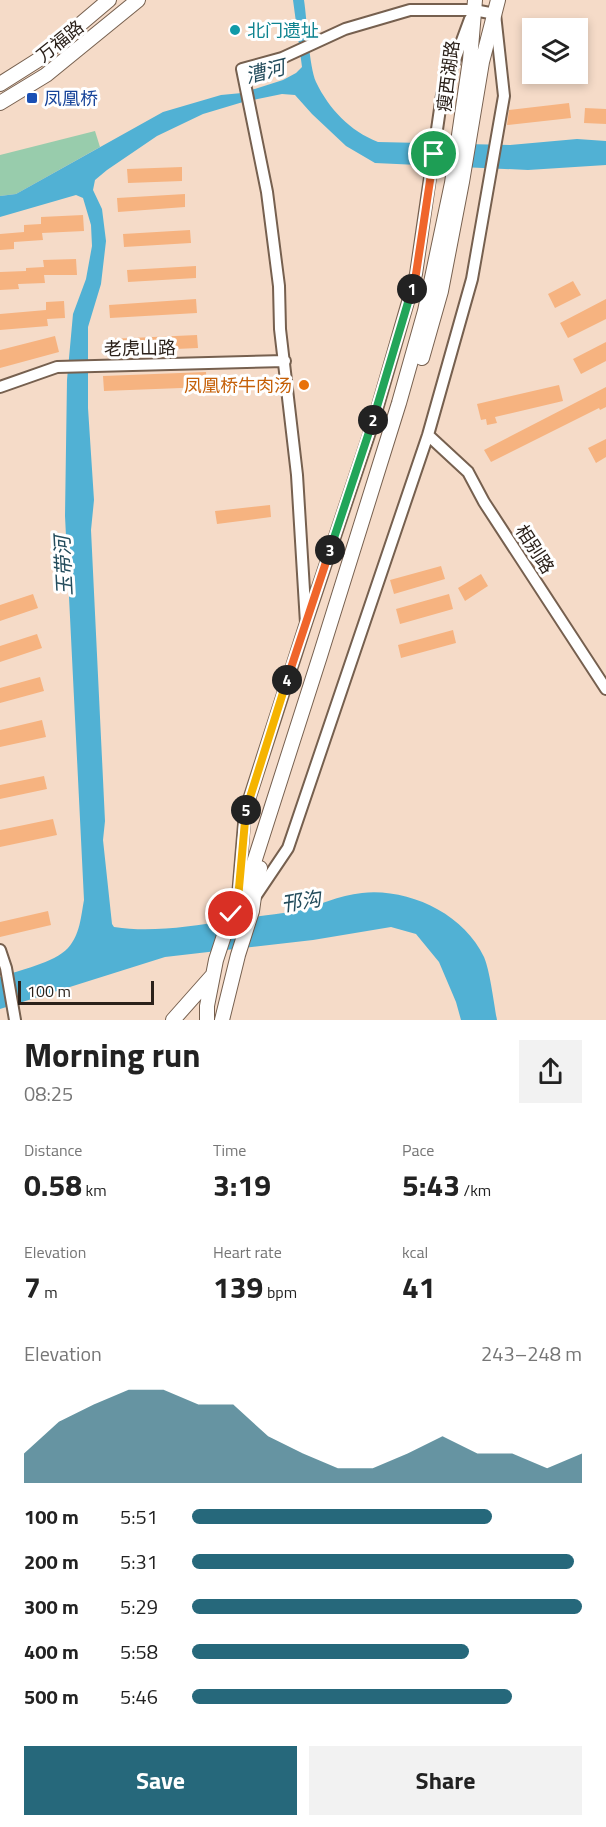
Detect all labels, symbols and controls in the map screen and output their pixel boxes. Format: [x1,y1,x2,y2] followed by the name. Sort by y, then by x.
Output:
[31,14,89,68] street label: 万福路
[247,17,319,44] place label: 北门遗址
[522,18,588,84] map controls
[522,18,588,84] button: layers
[228,23,242,37] marker: 北门遗址
[430,39,466,113] street label: 瘦西湖路
[242,50,292,91] water label: 漕河
[44,85,98,112] place label: 凤凰桥
[25,91,39,105] marker: 凤凰桥
[408,128,459,179] pin
[417,137,450,170] icon: arrive
[397,274,427,304] pin: 1
[408,277,416,301] text: 1
[104,334,176,362] street label: 老虎山路
[184,372,292,399] place label: 凤凰桥牛肉汤
[297,378,311,392] marker: 凤凰桥牛肉汤
[358,405,388,435] pin: 2
[369,408,377,432] text: 2
[509,519,561,579] street label: 相别路
[46,531,80,597] water label: 玉带河
[315,535,345,565] pin: 3
[326,538,334,562] text: 3
[272,665,302,695] pin: 4
[283,668,291,692] text: 4
[231,795,261,825] pin: 5
[242,798,250,822] text: 5
[279,882,325,920] water label: 邗沟
[205,888,256,939] pin
[214,897,247,930] icon: check
[18,978,154,1006] scale bar
[27,979,71,1003] text: 100 m
[24,1030,201,1080] text: Morning run
[519,1040,582,1103] button: share
[24,1078,73,1109] text: 08:25
[24,1138,82,1162] text: Distance
[213,1138,246,1162] text: Time
[402,1138,434,1162] text: Pace
[24,1162,82,1208] text: 0.58
[213,1162,271,1208] text: 3:19
[402,1162,460,1208] text: 5:43
[82,1178,107,1202] text: km
[460,1178,491,1202] text: /km
[24,1240,86,1264] text: Elevation
[213,1240,282,1264] text: Heart rate
[402,1240,428,1264] text: kcal
[24,1264,41,1310] text: 7
[213,1264,263,1310] text: 139
[402,1264,436,1310] text: 41
[41,1280,58,1304] text: m
[263,1280,297,1304] text: bpm
[24,1338,102,1369] text: Elevation
[481,1338,582,1369] text: 243–248 m
[24,1501,79,1532] text: 100 m
[120,1501,158,1532] text: 5:51
[24,1546,79,1577] text: 200 m
[120,1546,158,1577] text: 5:31
[24,1591,79,1622] text: 300 m
[120,1591,158,1622] text: 5:29
[24,1636,79,1667] text: 400 m
[120,1636,158,1667] text: 5:58
[24,1681,79,1712] text: 500 m
[120,1681,158,1712] text: 5:46
[24,1746,297,1815] button: Save
[309,1746,582,1815] button: Share

